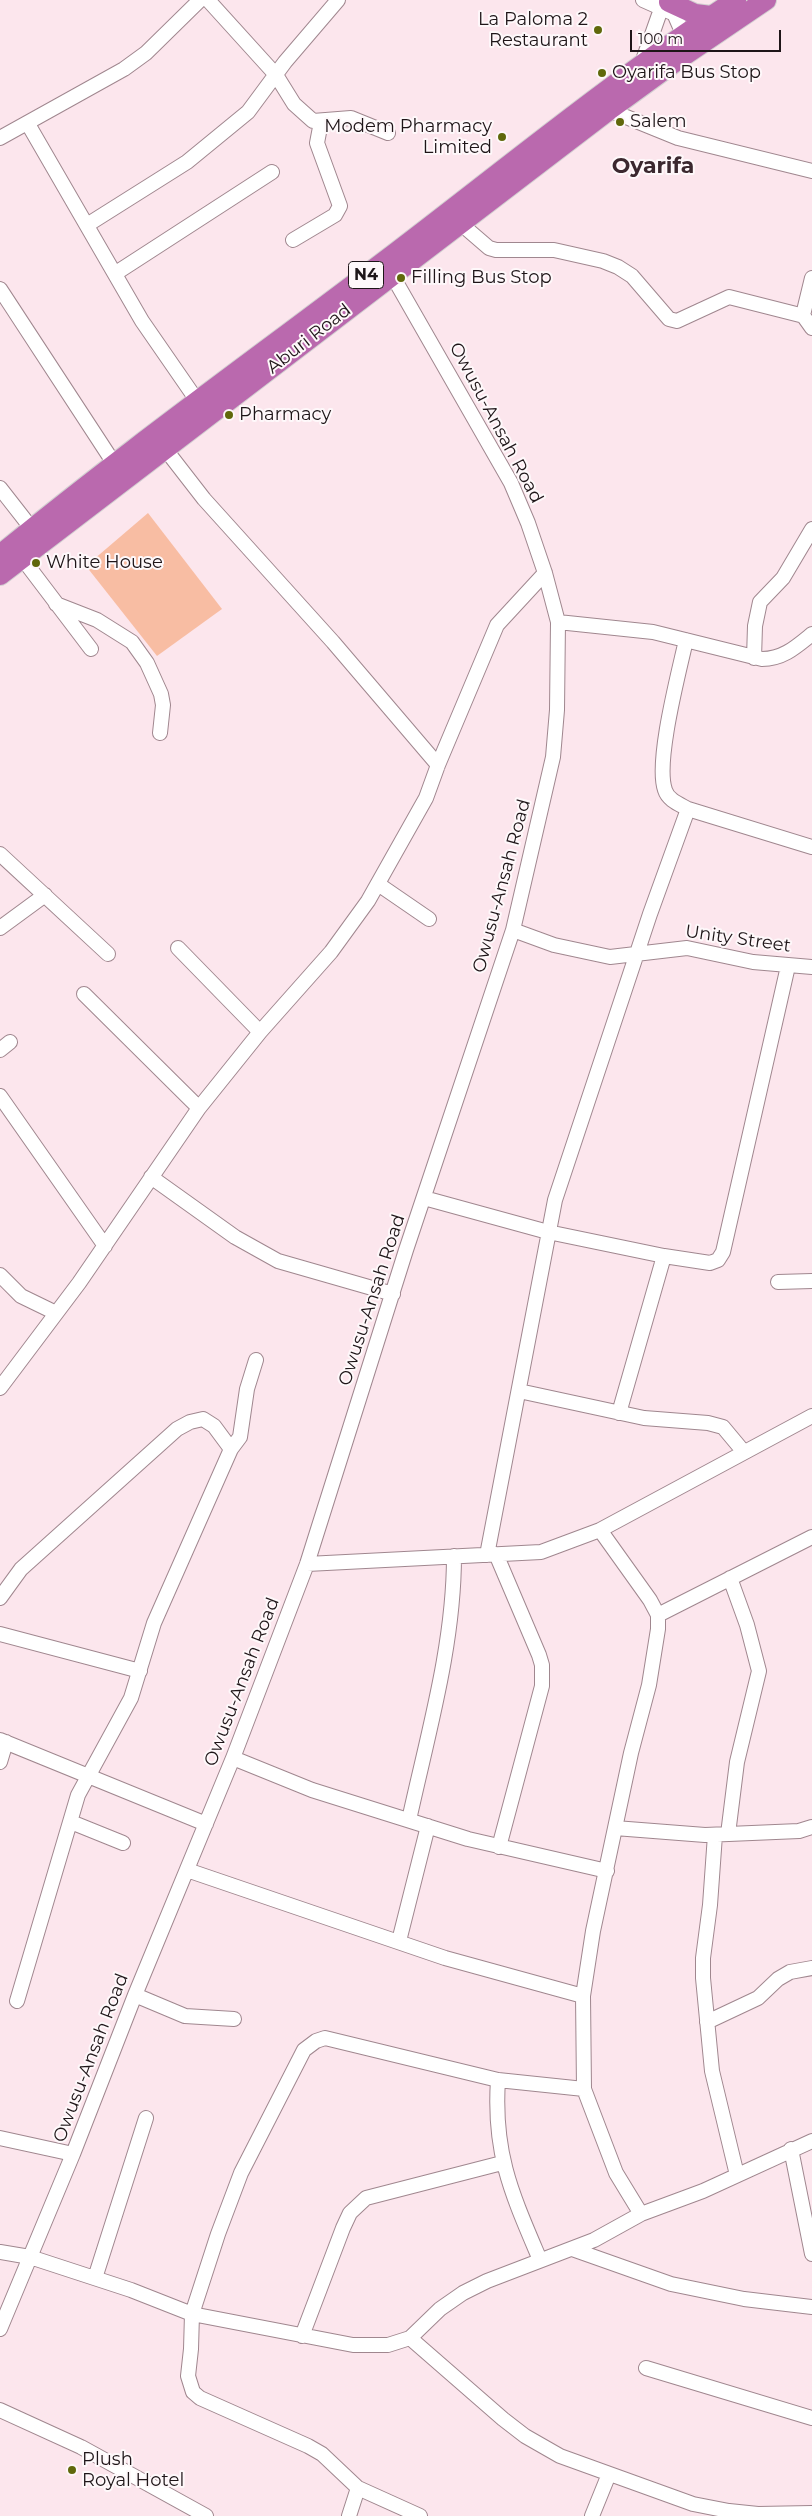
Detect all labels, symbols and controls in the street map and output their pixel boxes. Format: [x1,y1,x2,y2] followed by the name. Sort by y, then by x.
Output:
[478,9,588,52] place label: La Paloma 2 Restaurant
[632,20,783,52] scale bar
[592,24,604,36] marker: La Paloma 2 Restaurant
[638,29,683,48] text: 100 m
[612,62,761,84] place label: Oyarifa Bus Stop
[596,67,608,79] marker: Oyarifa Bus Stop
[630,111,687,133] place label: Salem
[324,116,492,158] place label: Modem Pharmacy Limited
[614,116,626,128] marker: Salem
[496,131,508,143] marker: Modem Pharmacy Limited
[612,154,694,180] district label: Oyarifa
[348,262,384,288] road number: N4
[411,267,552,289] place label: Filling Bus Stop
[395,272,407,284] marker: Filling Bus Stop
[263,299,355,379] street label: Aburi Road
[444,339,548,507] street label: Owusu-Ansah Road
[239,404,331,426] place label: Pharmacy
[223,409,235,421] marker: Pharmacy
[46,552,163,574] place label: White House
[30,557,42,569] marker: White House
[468,797,536,975] street label: Owusu-Ansah Road
[684,921,792,957] street label: Unity Street
[334,1212,410,1388] street label: Owusu-Ansah Road
[200,1595,284,1769] street label: Owusu-Ansah Road
[49,1971,133,2145] street label: Owusu-Ansah Road
[82,2449,184,2492] place label: Plush Royal Hotel
[66,2464,78,2476] marker: Plush Royal Hotel

